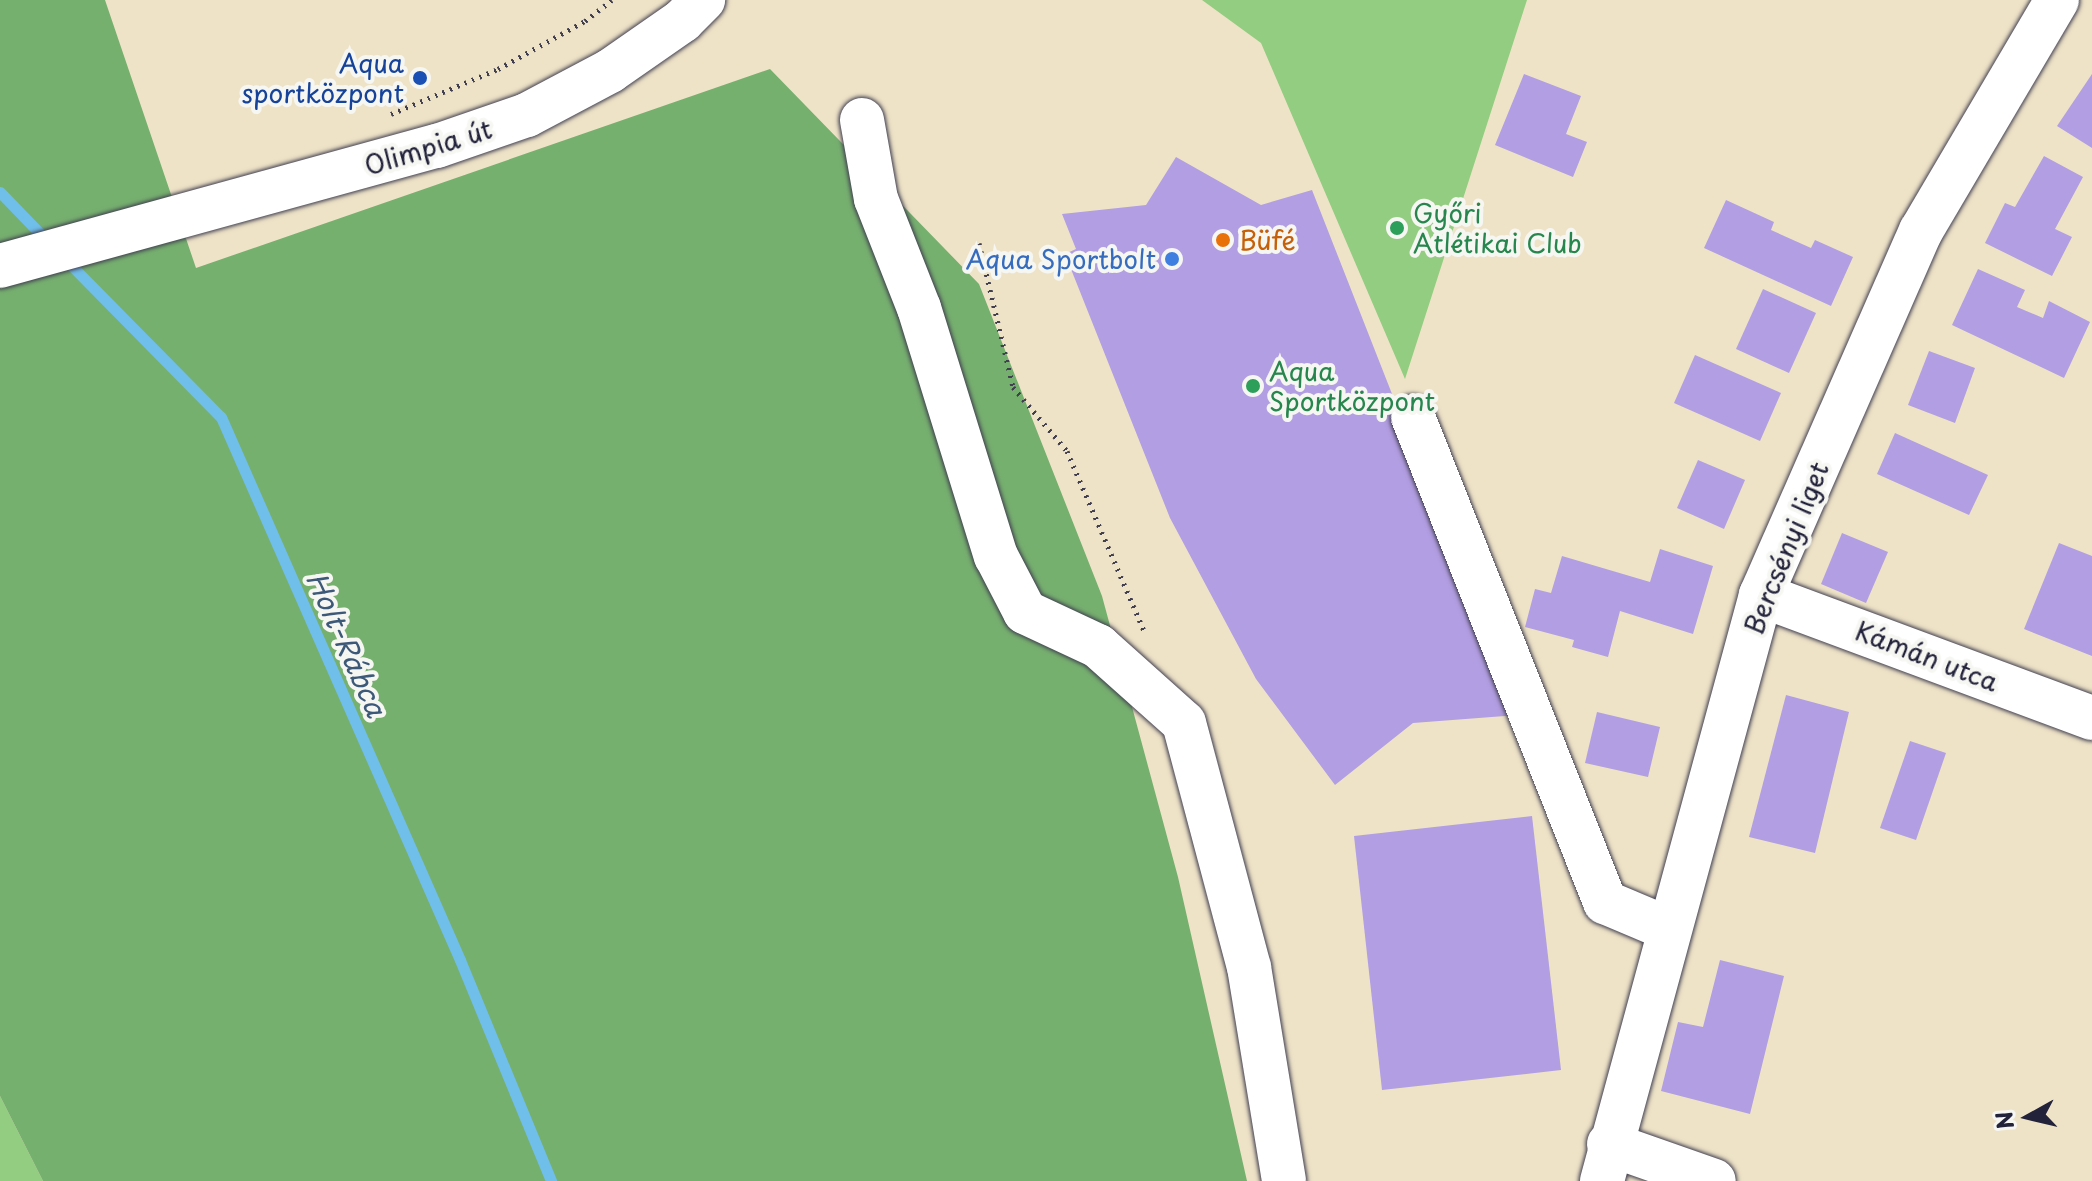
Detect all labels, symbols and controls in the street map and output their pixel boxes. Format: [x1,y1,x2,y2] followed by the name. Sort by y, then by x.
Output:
[242,47,404,108] place label: Aqua sportközpont
[411,69,429,87] marker: Aqua sportközpont
[361,113,495,181] street label: Olimpia út
[1413,197,1583,258] place label: Győri Atlétikai Club
[1388,219,1406,237] marker: Győri Atlétikai Club
[1239,224,1296,256] place label: Büfé
[1214,231,1232,249] marker: Büfé
[967,243,1156,275] place label: Aqua Sportbolt
[1163,250,1181,268] marker: Aqua Sportbolt
[1269,355,1435,416] place label: Aqua Sportközpont
[1244,377,1262,395] marker: Aqua Sportközpont
[1737,458,1835,638] street label: Bercsényi liget
[300,566,394,722] water label: Holt-Rábca
[1851,614,2003,698] street label: Kámán utca
[1988,1077,2068,1157] north arrow
[1986,1109,2021,1131] text: N

